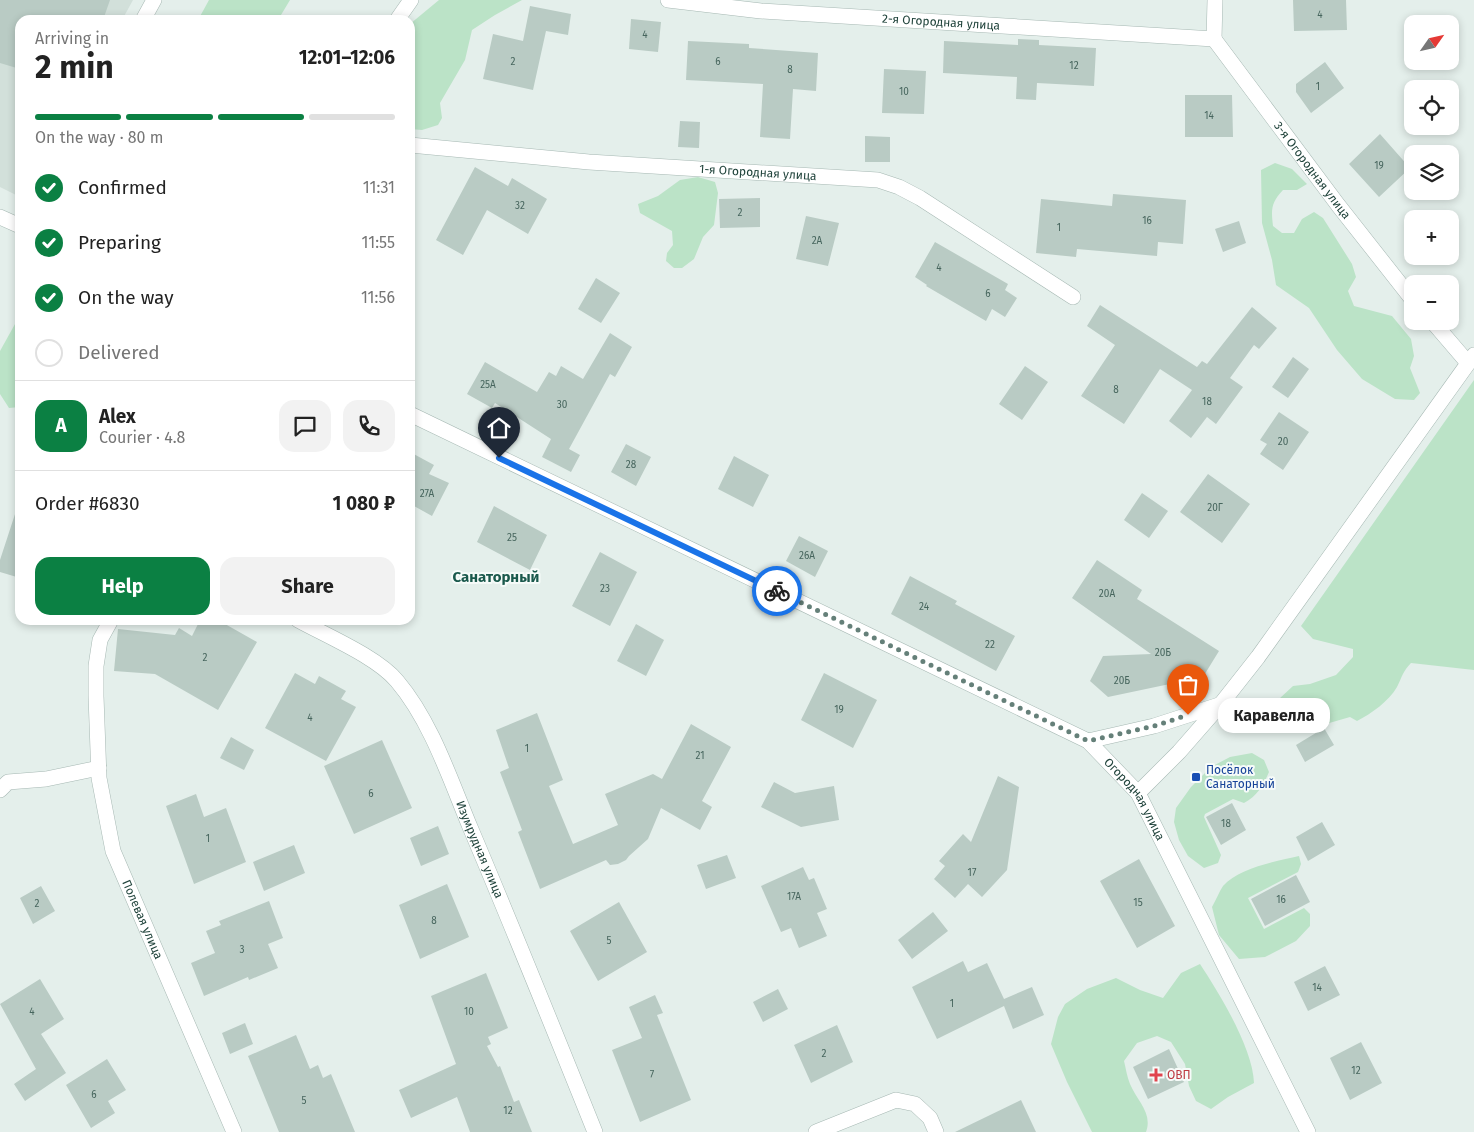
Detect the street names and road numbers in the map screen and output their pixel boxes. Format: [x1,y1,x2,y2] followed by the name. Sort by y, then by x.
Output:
[882,11,1000,33] street label: 2-я Огородная улица
[1271,119,1353,222] street label: 3-я Огородная улица
[699,162,817,183] street label: 1-я Огородная улица
[1101,755,1168,843] street label: Огородная улица
[453,799,506,900] street label: Изумрудная улица
[119,878,166,961] street label: Полевая улица

